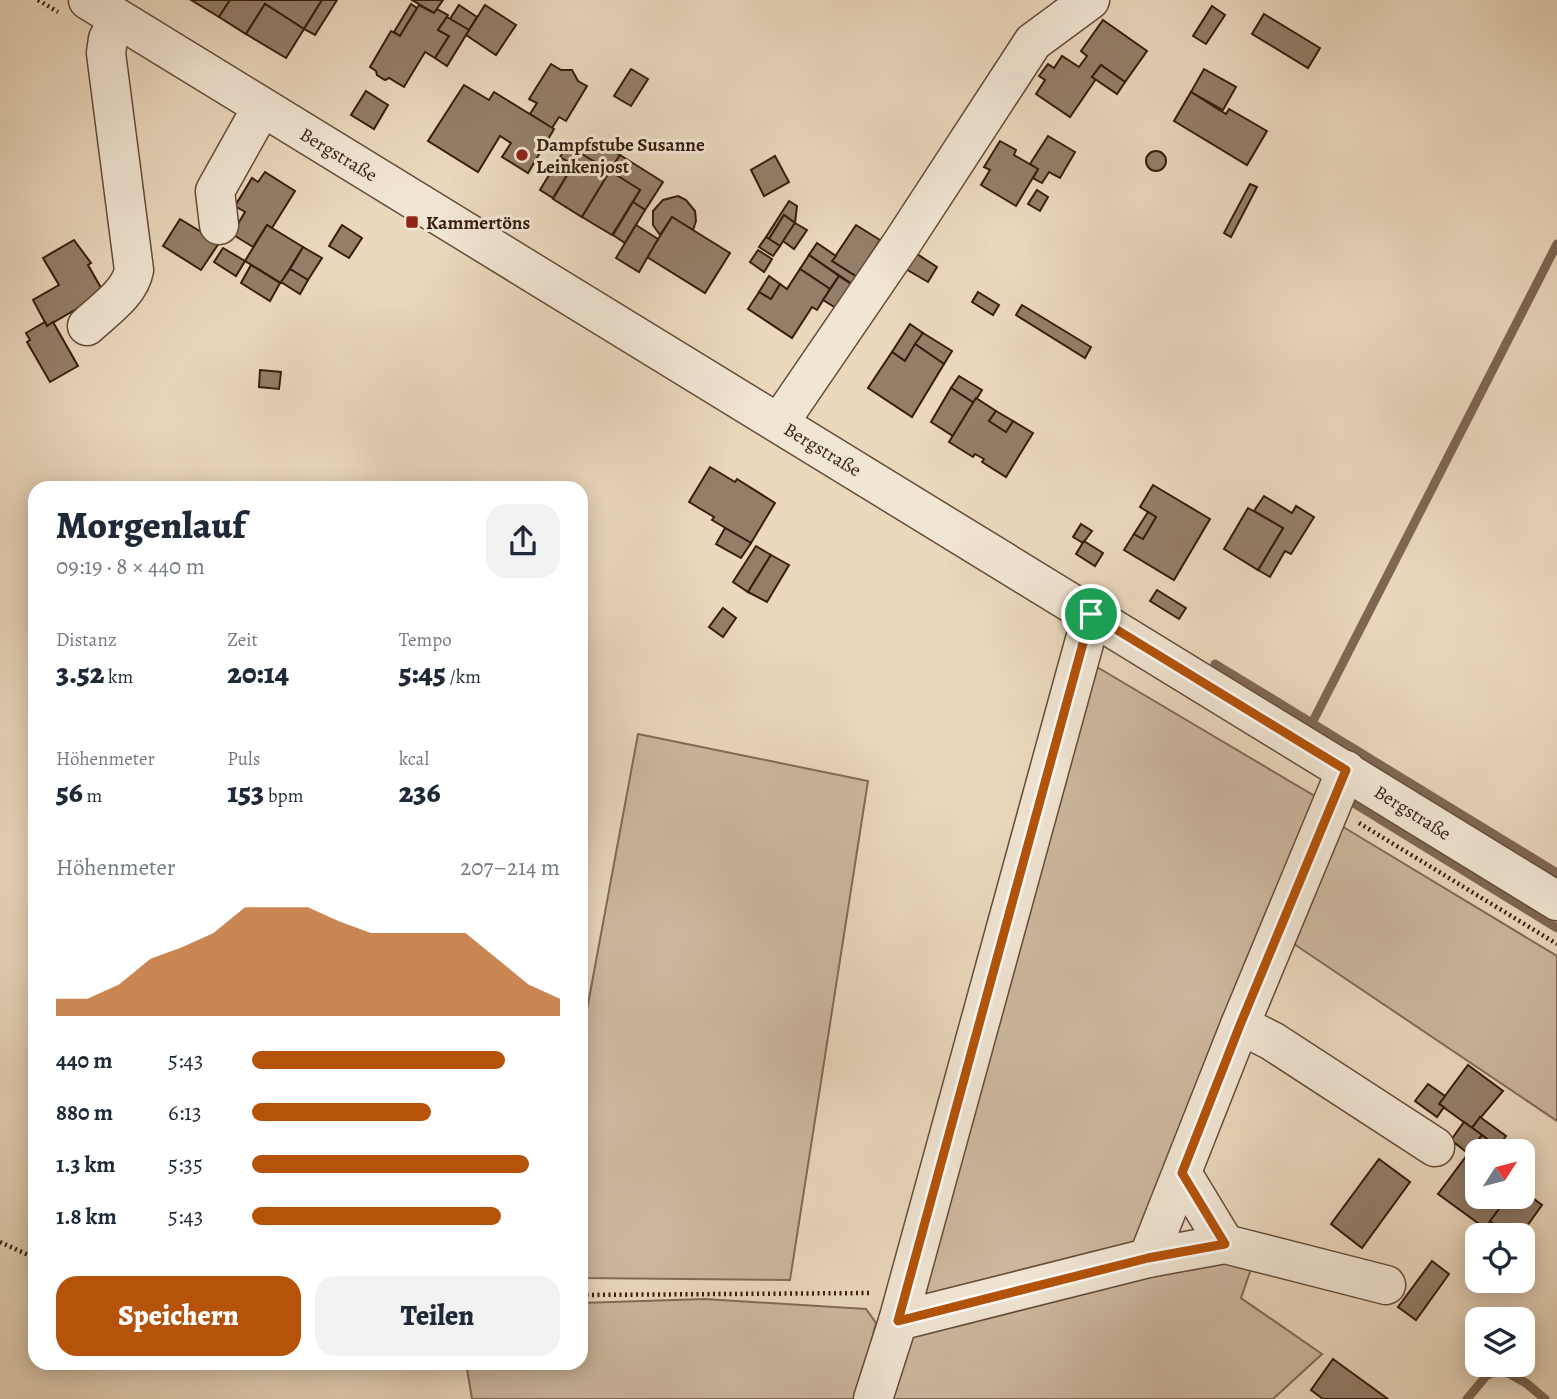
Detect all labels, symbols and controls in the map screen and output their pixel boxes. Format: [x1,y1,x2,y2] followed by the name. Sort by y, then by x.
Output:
[295,122,382,188] street label: Bergstraße
[536,132,705,180] place label: Dampfstube Susanne Leinkenjost
[514,147,530,163] marker: Dampfstube Susanne Leinkenjost
[426,210,530,236] place label: Kammertöns
[404,214,420,230] marker: Kammertöns
[779,417,866,483] street label: Bergstraße
[56,499,246,551] text: Morgenlauf
[486,504,560,578] button: share
[56,551,205,582] text: 09:19 · 8 × 440 m
[1061,584,1121,644] pin
[1072,595,1110,633] icon: arrive
[56,627,117,653] text: Distanz
[227,627,258,653] text: Zeit
[399,627,452,653] text: Tempo
[56,653,104,693] text: 3.52
[227,653,289,693] text: 20:14
[399,653,446,693] text: 5:45
[104,664,133,690] text: km
[446,664,481,690] text: /km
[56,746,155,772] text: Höhenmeter
[227,746,260,772] text: Puls
[399,746,429,772] text: kcal
[56,772,83,812] text: 56
[227,772,264,812] text: 153
[399,772,441,812] text: 236
[1369,779,1456,847] street label: Bergstraße
[83,783,102,809] text: m
[264,783,303,809] text: bpm
[56,852,176,883] text: Höhenmeter
[460,852,560,883] text: 207–214 m
[56,1045,112,1076] text: 440 m
[168,1045,203,1076] text: 5:43
[56,1097,113,1128] text: 880 m
[168,1097,202,1128] text: 6:13
[1465,1139,1535,1209] north arrow
[1465,1139,1535,1377] map controls
[56,1149,116,1180] text: 1.3 km
[168,1149,203,1180] text: 5:35
[56,1201,117,1232] text: 1.8 km
[168,1201,203,1232] text: 5:43
[1465,1223,1535,1293] button: locate
[56,1276,301,1356] button: Speichern
[315,1276,560,1356] button: Teilen
[1465,1307,1535,1377] button: layers

